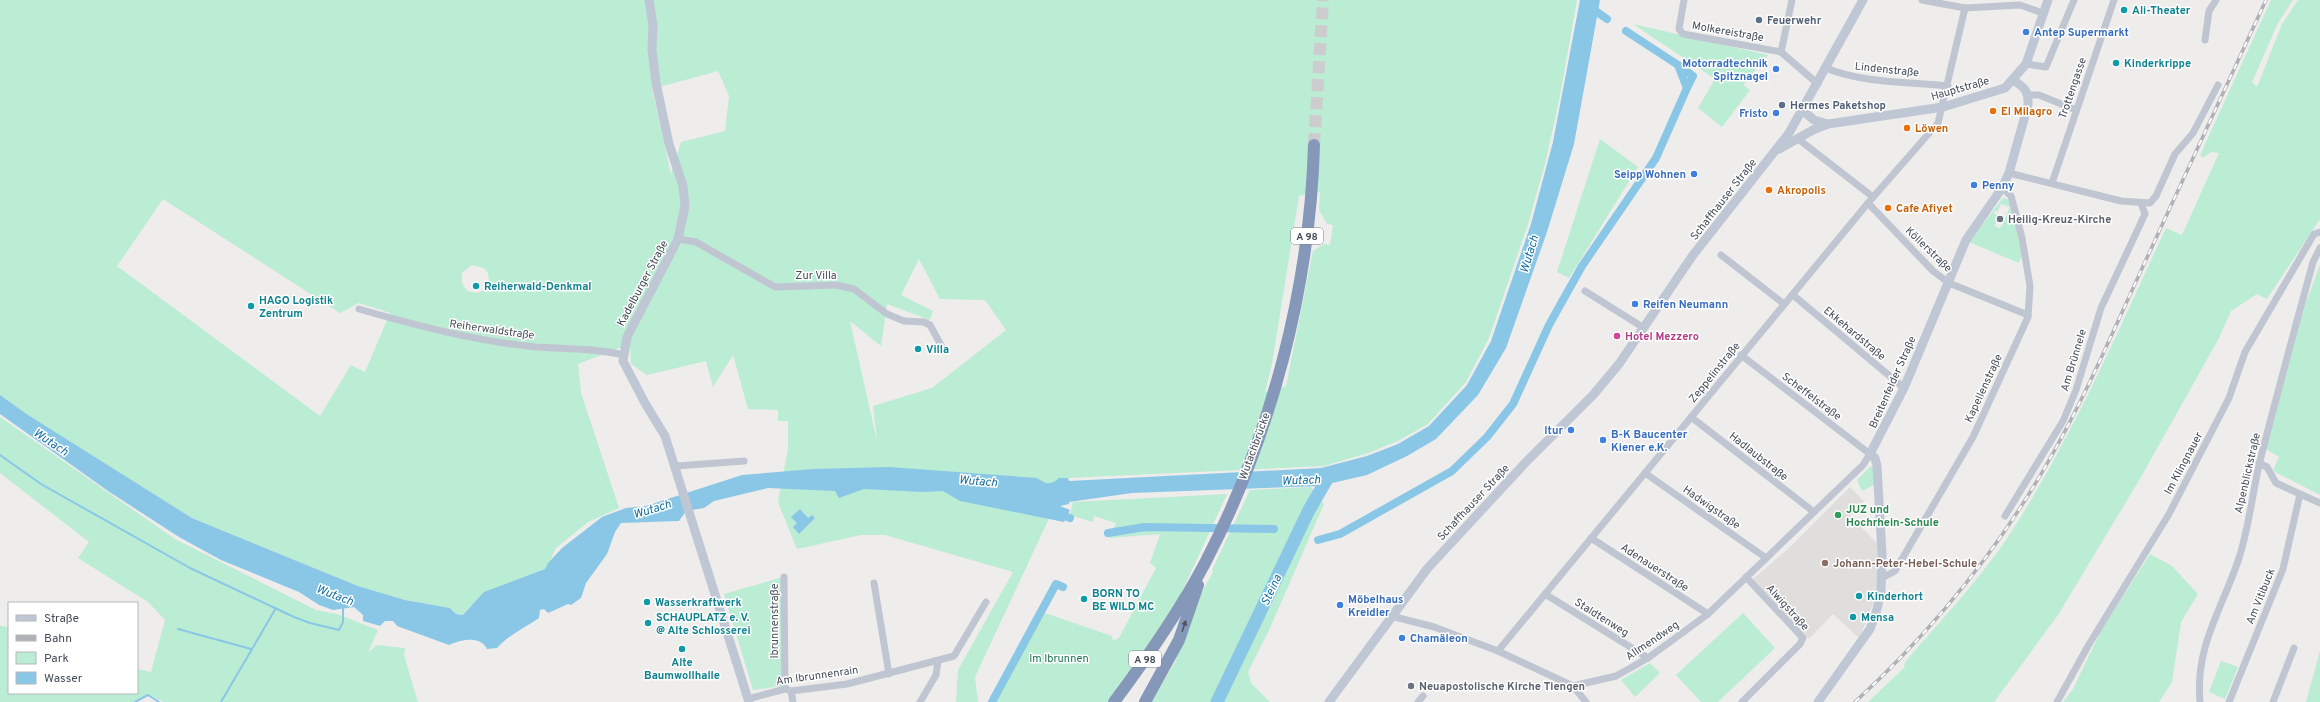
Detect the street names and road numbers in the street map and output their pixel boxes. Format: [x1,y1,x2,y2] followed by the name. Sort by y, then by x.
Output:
[1691,19,1765,45] street label: Molkereistraße
[2056,56,2090,121] street label: Trottengasse
[1854,60,1920,80] street label: Lindenstraße
[1929,74,1991,104] street label: Hauptstraße
[1688,156,1760,243] street label: Schaffhauser Straße
[1902,224,1955,276] street label: Köllerstraße
[1291,228,1323,244] road number: A 98
[614,238,672,329] street label: Kadelburger Straße
[795,269,837,283] street label: Zur Villa
[1820,304,1888,364] street label: Ekkehardstraße
[448,317,535,343] street label: Reiherwaldstraße
[2058,327,2090,393] street label: Am Brünnele
[1866,334,1920,431] street label: Breitenfelder Straße
[1686,339,1744,406] street label: Zeppelinstraße
[1962,352,2006,425] street label: Kapellenstraße
[1779,370,1844,424] street label: Scheffelstraße
[1236,411,1274,482] street label: Wutachbrücke
[1726,429,1791,484] street label: Hadlaubstraße
[2161,429,2207,497] street label: Im Klingnauer
[2232,431,2264,515] street label: Alpenblickstraße
[1435,461,1513,544] street label: Schaffhauser Straße
[1680,483,1743,533] street label: Hadwigstraße
[1618,541,1691,595] street label: Adenauerstraße
[2243,566,2279,626] street label: Am Vitibuck
[1763,582,1812,634] street label: Alwigstraße
[768,583,782,659] street label: Ibrunnenstraße
[1572,596,1631,640] street label: Staldtenweg
[1623,618,1682,664] street label: Allmendweg
[1129,651,1161,667] road number: A 98
[775,663,859,689] street label: Am Ibrunnenrain

